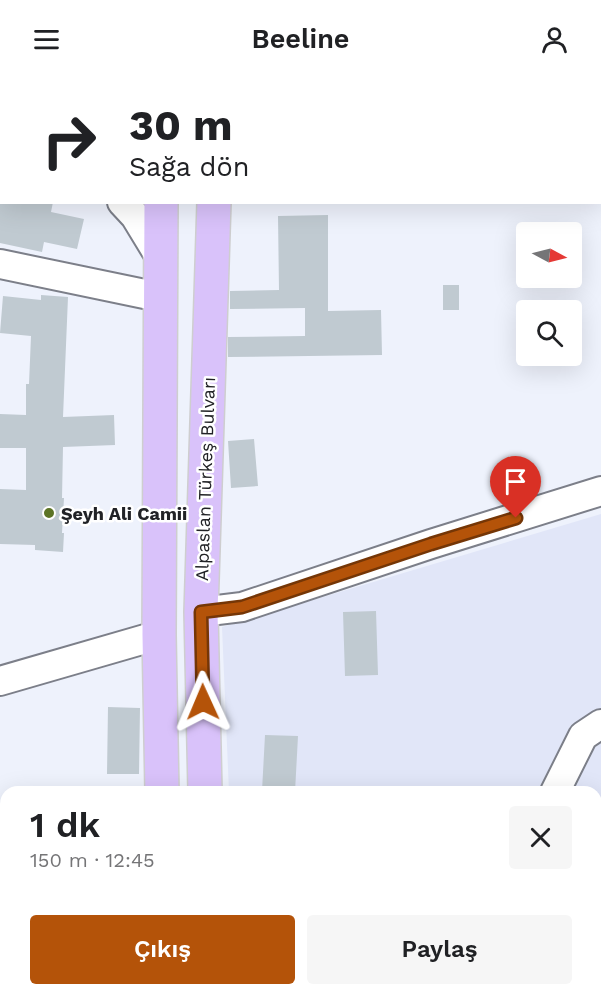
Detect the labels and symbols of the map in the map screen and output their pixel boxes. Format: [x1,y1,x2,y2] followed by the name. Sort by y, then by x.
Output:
[516,222,582,288] north arrow
[191,377,219,581] street label: Alpaslan Türkeş Bulvarı
[490,456,541,518] pin
[61,503,187,524] place label: Şeyh Ali Camii
[42,506,56,520] marker: Şeyh Ali Camii
[171,670,235,734] position arrow

